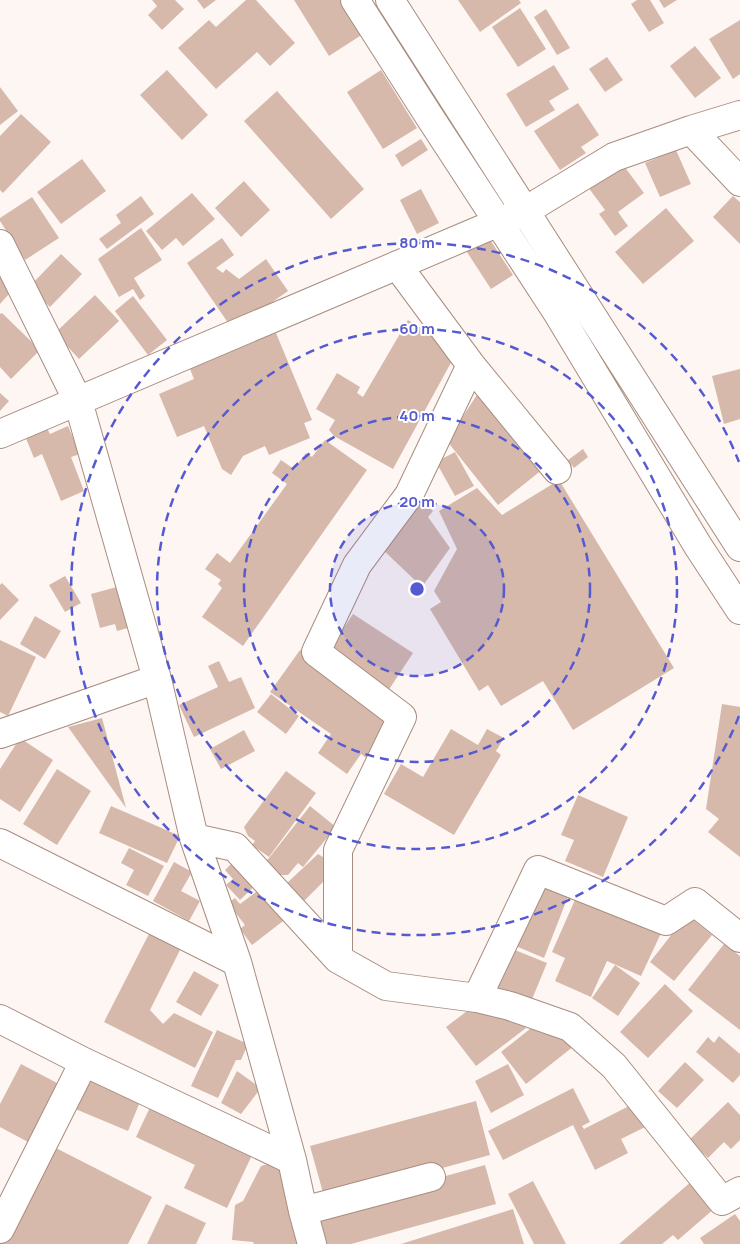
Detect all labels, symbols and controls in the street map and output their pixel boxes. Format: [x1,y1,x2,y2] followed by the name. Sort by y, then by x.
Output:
[399,232,435,253] text: 80 m
[399,318,435,339] text: 60 m
[399,405,435,426] text: 40 m
[399,491,435,512] text: 20 m
[408,580,426,598] centre of rings

